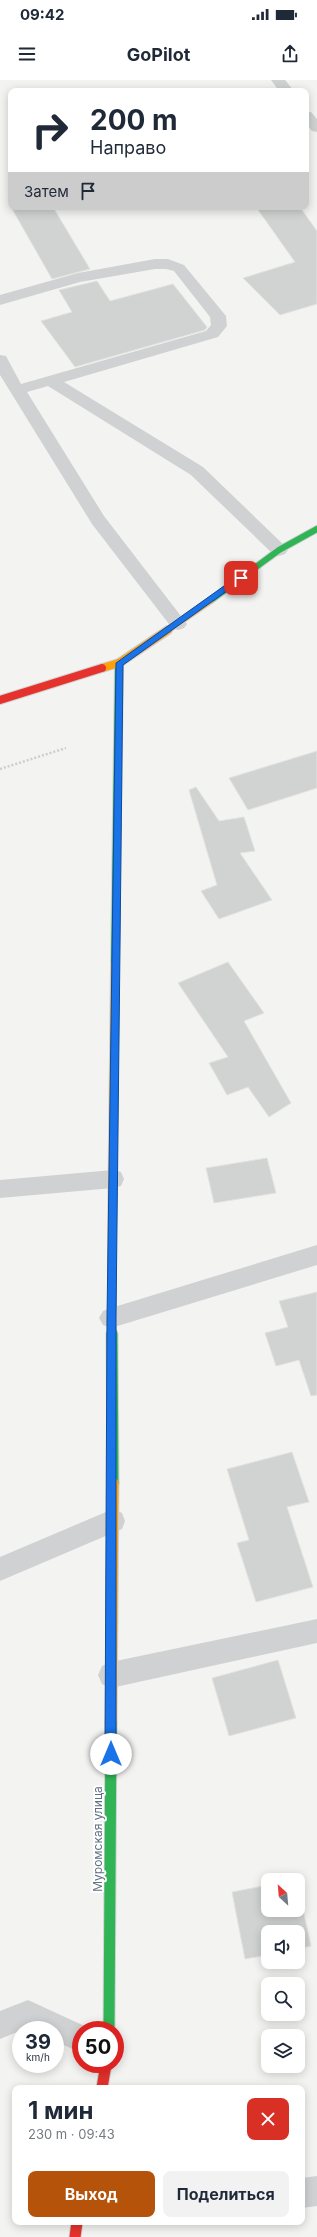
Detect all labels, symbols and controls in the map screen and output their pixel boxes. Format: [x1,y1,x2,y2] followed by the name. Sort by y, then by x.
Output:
[20,5,64,24] text: 09:42
[16,43,38,65] icon: menu
[279,43,301,65] icon: share
[127,44,190,65] text: GoPilot
[90,103,178,137] text: 200 m
[24,104,76,156] icon: right
[90,137,166,158] text: Направо
[77,180,99,202] icon: arrive
[24,182,69,201] text: Затем
[224,561,258,595] pin
[230,567,252,589] icon: arrive
[90,1733,132,1775] position arrow
[90,1786,105,1892] street label: Муромская улица
[261,1873,305,1917] north arrow
[261,1873,305,2073] map controls
[261,1925,305,1969] button: sound
[261,1977,305,2021] button: search
[72,2021,124,2073] speed limit sign: 50
[261,2029,305,2073] button: layers
[25,2030,51,2054] text: 39
[26,2051,50,2063] text: km/h
[28,2096,93,2125] text: 1 мин
[247,2098,289,2140] button: close
[28,2126,115,2142] text: 230 m · 09:43
[28,2171,155,2217] button: Выход
[163,2171,289,2217] button: Поделиться

